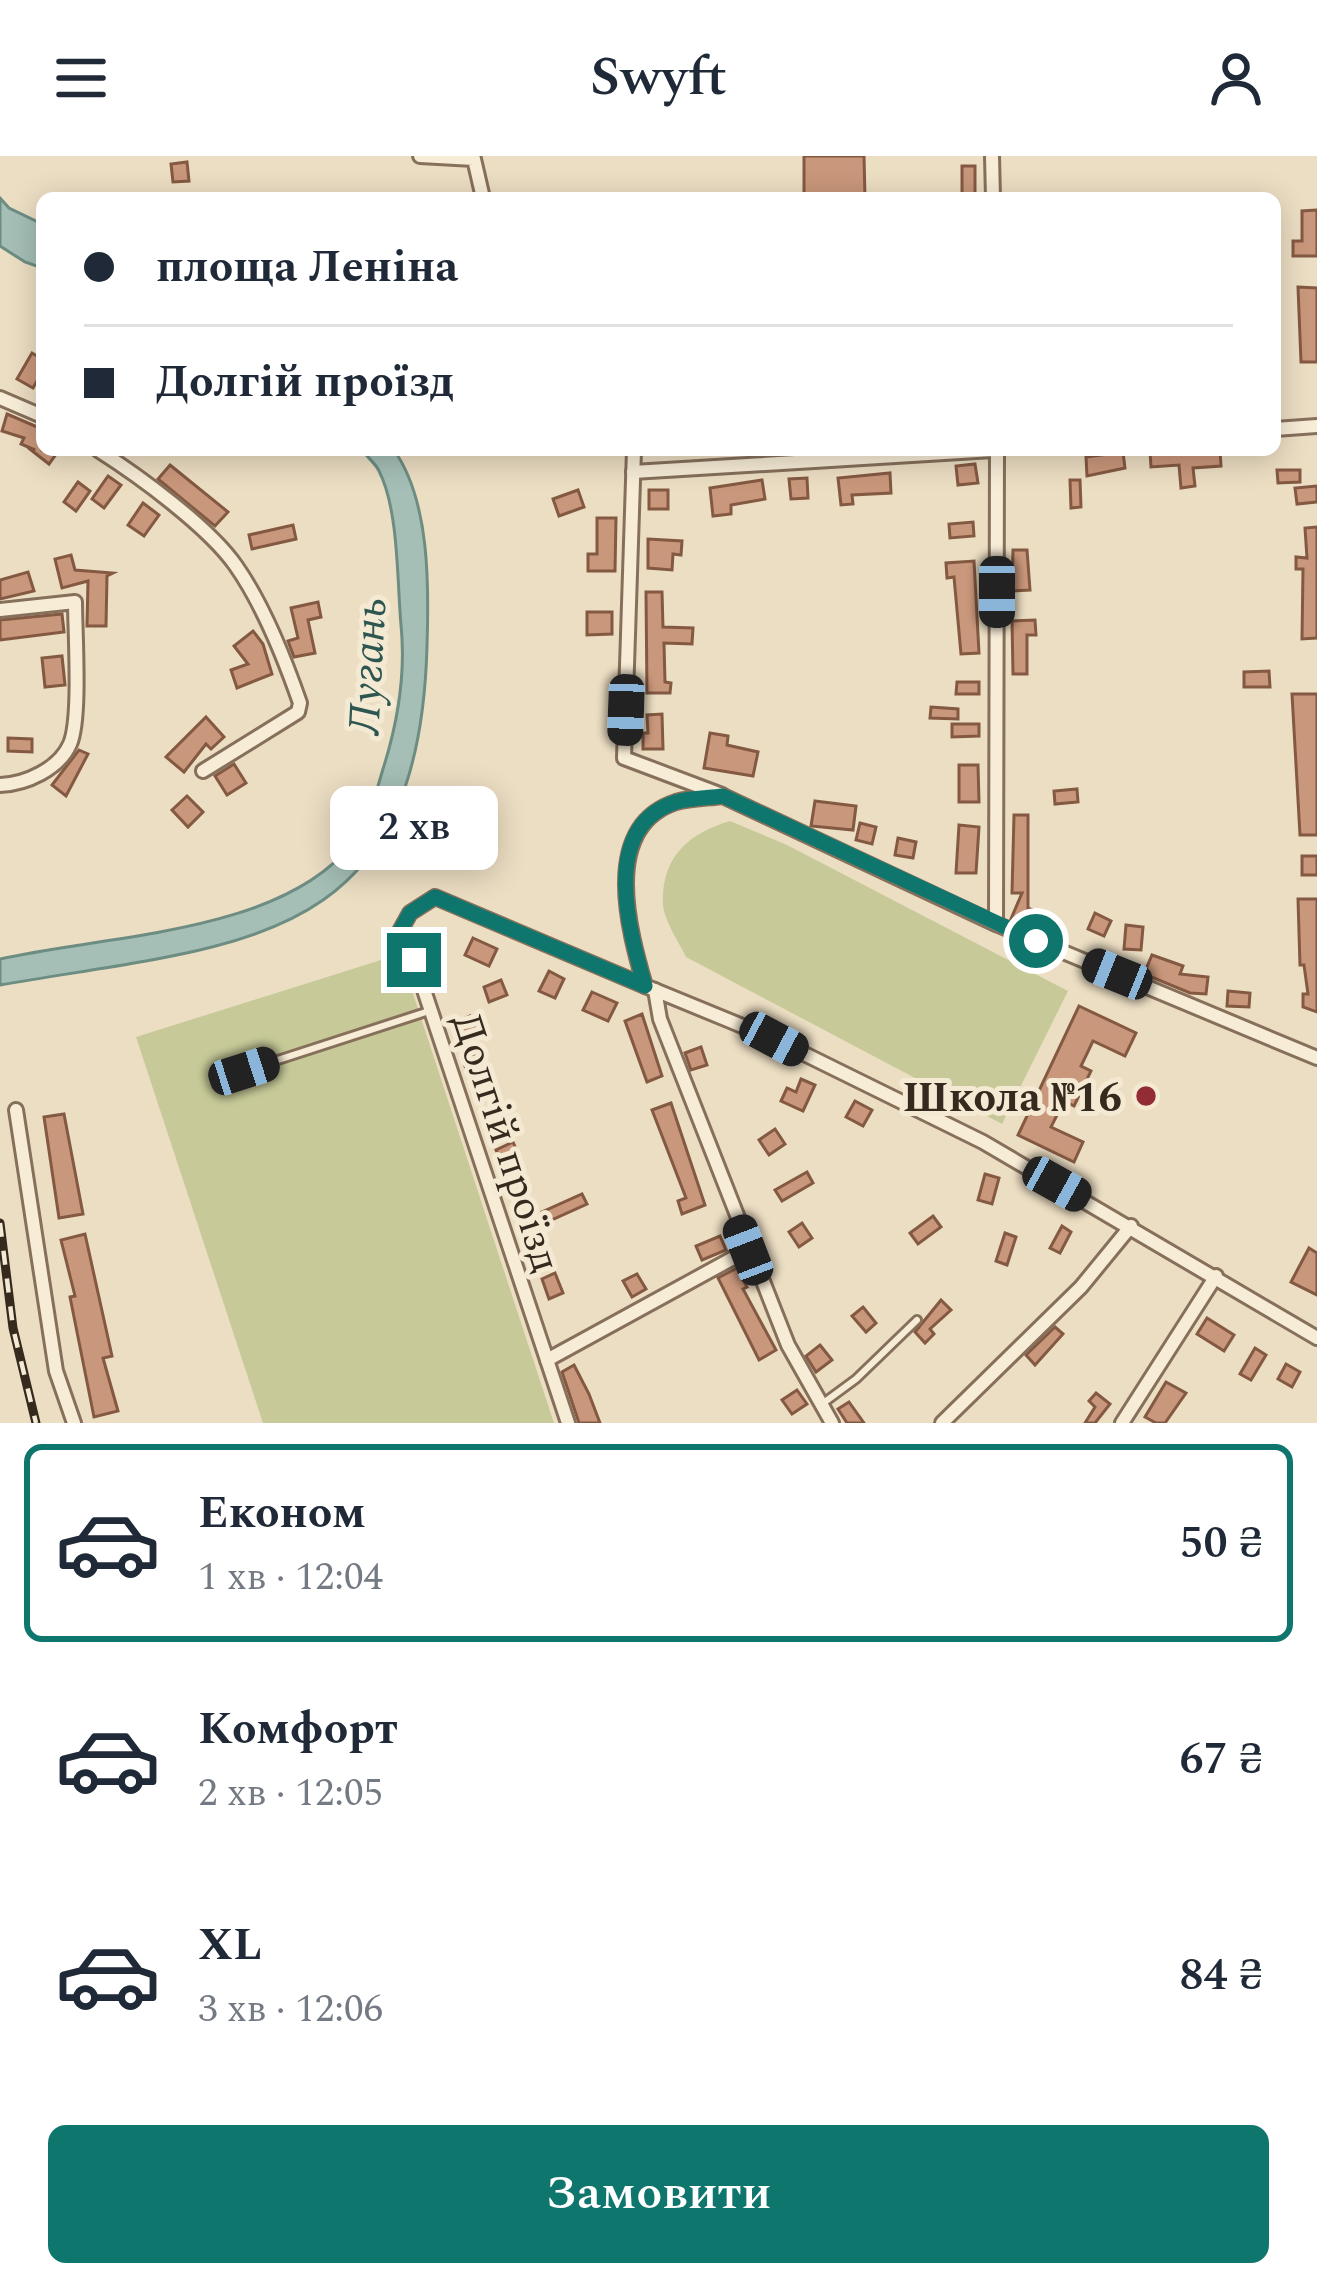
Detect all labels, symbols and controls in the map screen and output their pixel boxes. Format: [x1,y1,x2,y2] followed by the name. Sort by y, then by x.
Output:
[590,37,727,119] text: Swyft
[48,45,114,111] icon: menu
[1203,45,1269,111] icon: person
[156,233,458,302] text: площа Леніна
[156,348,454,417] text: Долгій проїзд
[979,556,1015,628] car
[330,595,407,738] water label: Лугань
[607,673,645,747] car
[330,786,498,870] callout: 2 хв
[378,798,450,857] text: 2 хв
[1009,914,1063,968] route start
[387,933,441,987] route end
[1077,944,1157,1004] car
[434,1005,577,1281] street label: Долгій проїзд
[734,1006,814,1072] car
[204,1043,284,1099] car
[903,1067,1122,1130] place label: Школа №16
[1133,1083,1159,1109] marker: Школа №16
[1017,1151,1097,1217] car
[718,1210,778,1290] car
[198,1479,366,1548] text: Економ
[54,1489,162,1597] icon: car
[1179,1509,1263,1578] text: 50 ₴
[198,1548,383,1607] text: 1 хв · 12:04
[198,1695,398,1764] text: Комфорт
[54,1705,162,1813] icon: car
[1179,1725,1263,1794] text: 67 ₴
[198,1764,383,1823] text: 2 хв · 12:05
[198,1911,262,1980] text: XL
[54,1921,162,2029] icon: car
[1179,1941,1263,2010] text: 84 ₴
[198,1980,383,2039] text: 3 хв · 12:06
[48,2125,1269,2263] button: Замовити

